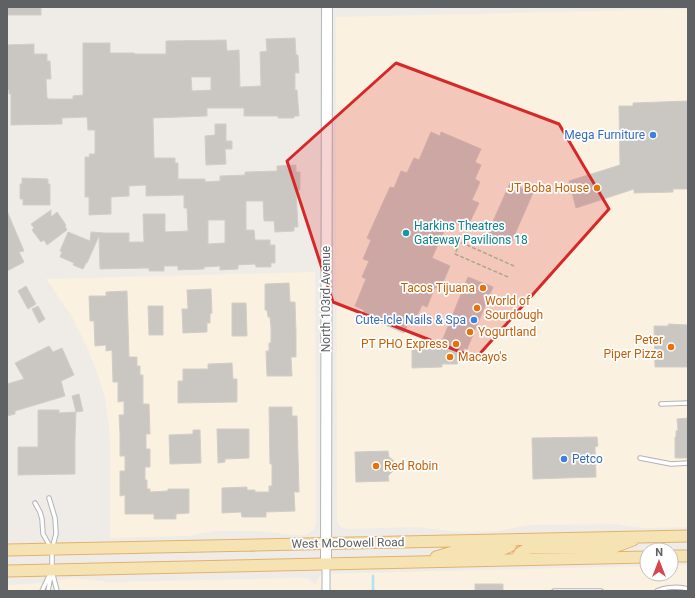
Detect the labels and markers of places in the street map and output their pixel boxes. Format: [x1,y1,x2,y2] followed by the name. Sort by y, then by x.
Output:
[564,128,645,142] place label: Mega Furniture
[648,130,658,140] marker: Mega Furniture
[507,181,589,195] place label: JT Boba House
[592,183,602,193] marker: JT Boba House
[414,219,528,247] place label: Harkins Theatres Gateway Pavilions 18
[401,228,411,238] marker: Harkins Theatres Gateway Pavilions 18
[401,281,475,295] place label: Tacos Tijuana
[478,283,488,293] marker: Tacos Tijuana
[485,294,543,322] place label: World of Sourdough
[472,303,482,313] marker: World of Sourdough
[355,313,466,327] place label: Cute-Icle Nails & Spa
[469,315,479,325] marker: Cute-Icle Nails & Spa
[478,325,536,339] place label: Yogurtland
[465,327,475,337] marker: Yogurtland
[603,333,663,361] place label: Peter Piper Pizza
[361,337,448,351] place label: PT PHO Express
[451,339,461,349] marker: PT PHO Express
[666,342,676,352] marker: Peter Piper Pizza
[458,350,507,364] place label: Macayo's
[445,352,455,362] marker: Macayo's
[572,452,603,466] place label: Petco
[559,454,569,464] marker: Petco
[384,459,438,473] place label: Red Robin
[371,461,381,471] marker: Red Robin

